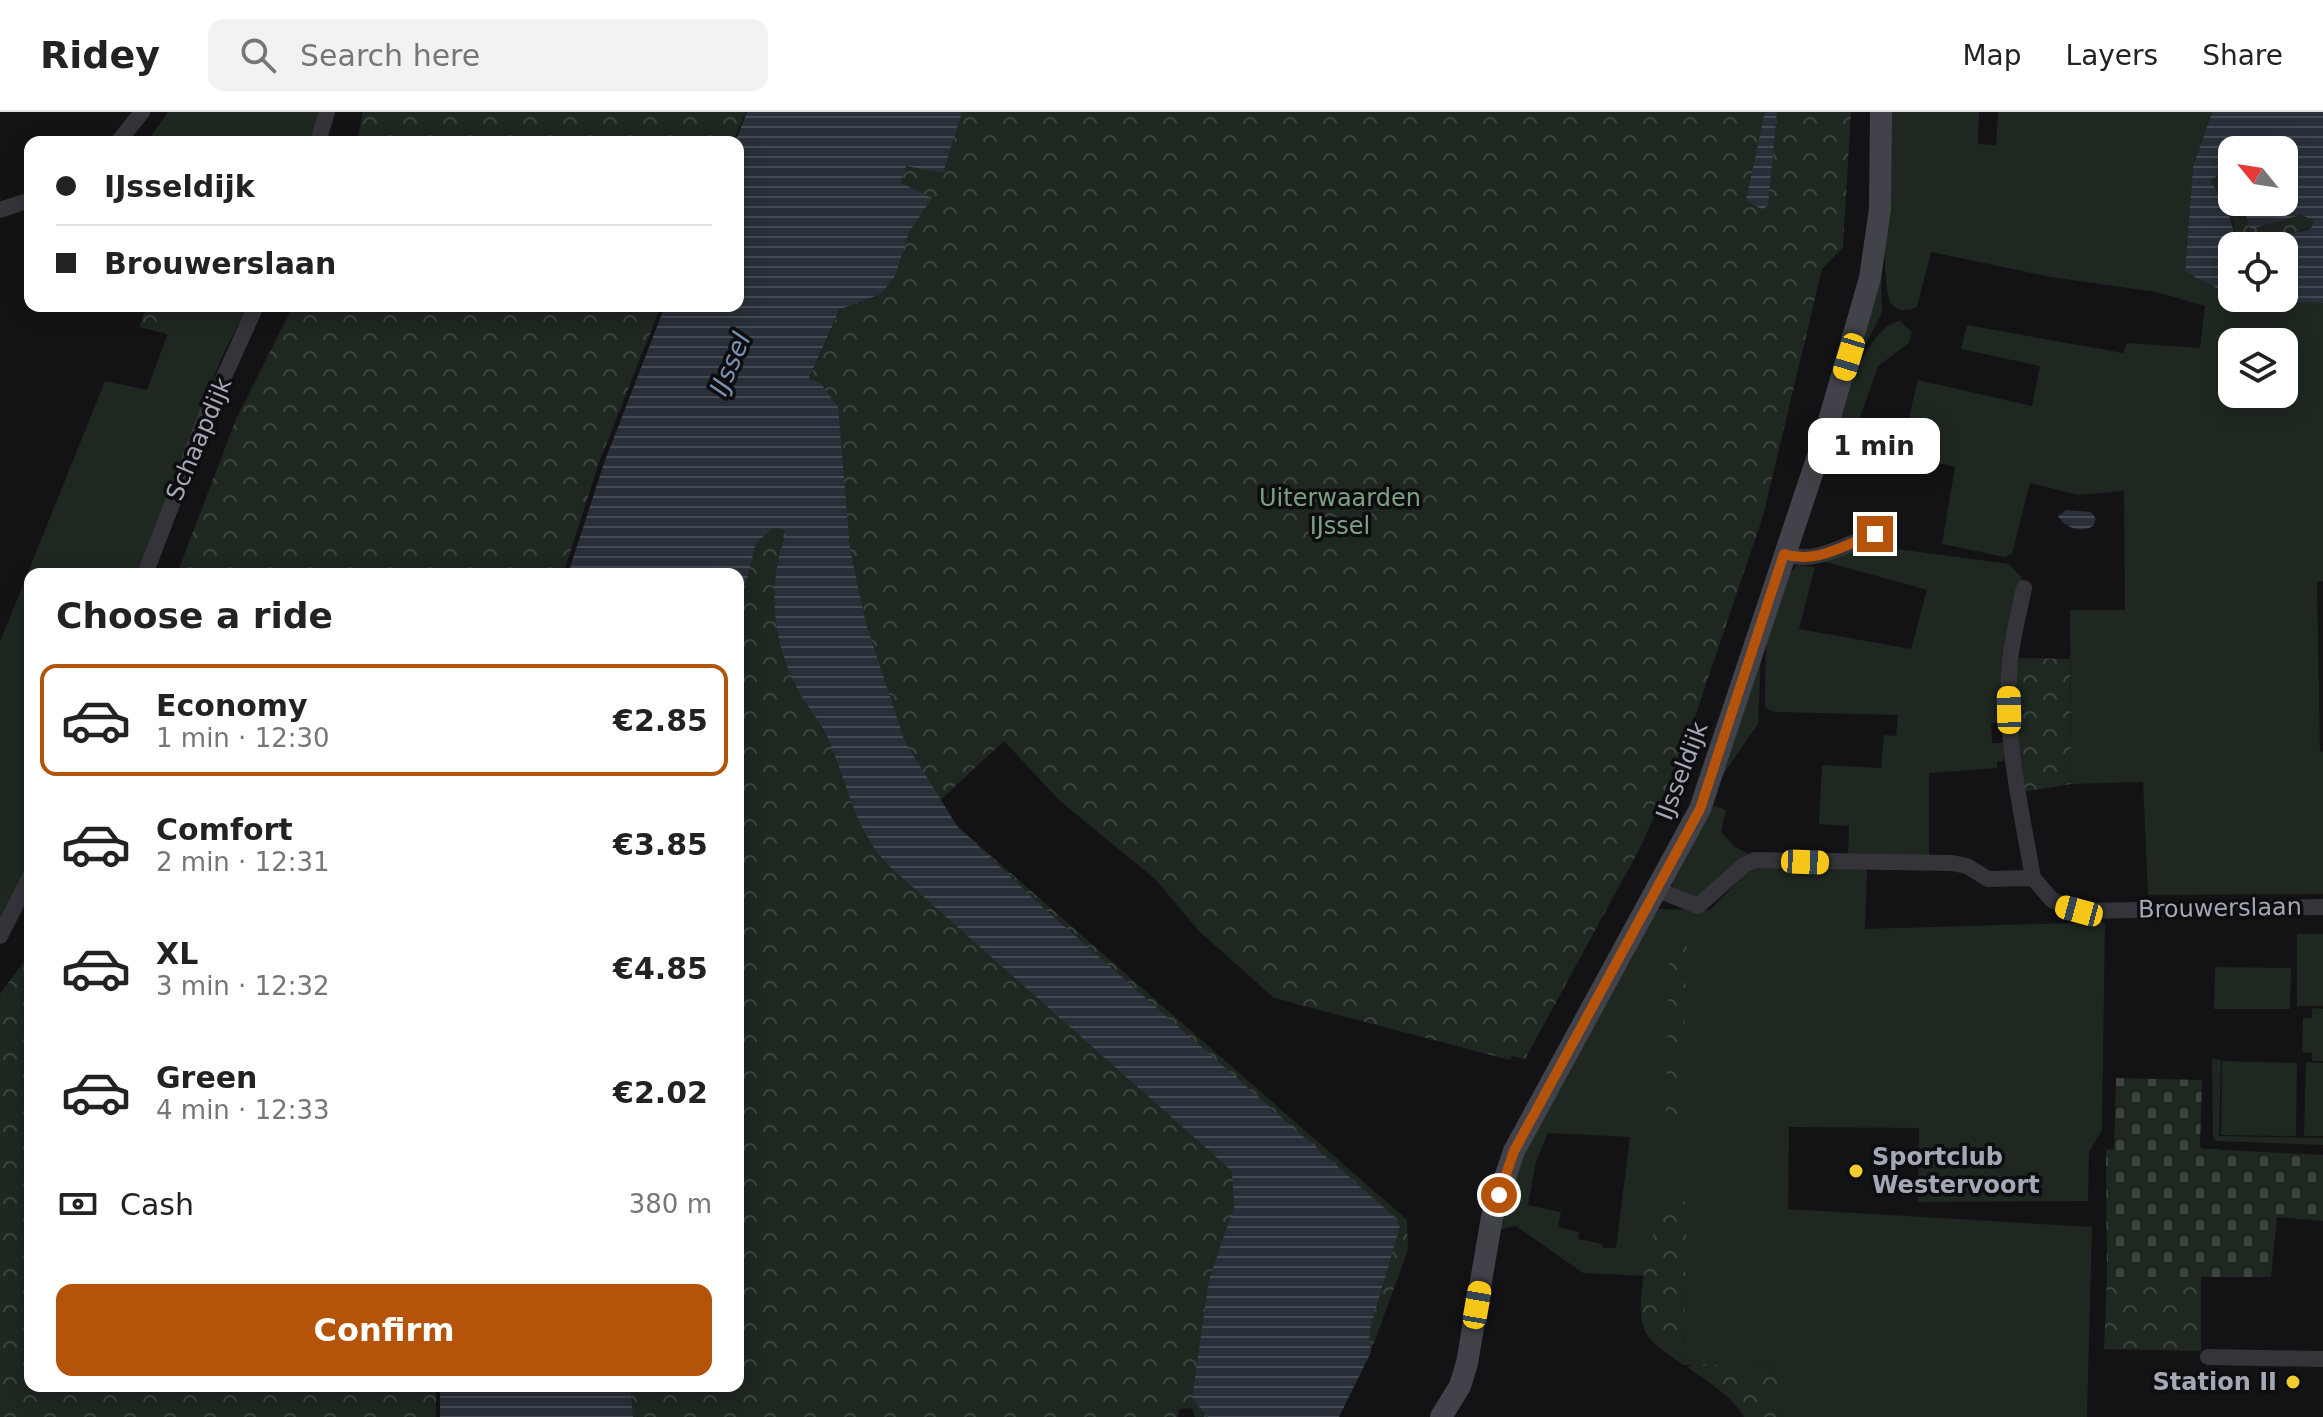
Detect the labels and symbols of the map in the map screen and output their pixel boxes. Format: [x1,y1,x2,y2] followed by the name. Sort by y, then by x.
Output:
[2218,136,2298,216] north arrow
[703,327,757,400] water label: IJssel
[1831,331,1867,383] car
[161,373,237,505] street label: Schaapdijk
[1809,418,1941,474] callout: 1 min
[1259,484,1421,540] park label: Uiterwaarden IJssel
[1857,516,1893,552] route end
[1997,686,2021,734] car
[1650,718,1714,824] street label: IJsseldijk
[1781,849,1829,875] car
[2053,893,2105,929] car
[2138,893,2302,923] street label: Brouwerslaan
[1872,1143,2040,1199] place label: Sportclub Westervoort
[1847,1162,1865,1180] marker: Sportclub Westervoort
[1481,1177,1517,1213] route start
[1461,1279,1493,1331] car
[2153,1368,2277,1396] place label: Station II
[2284,1373,2302,1391] marker: Station II

